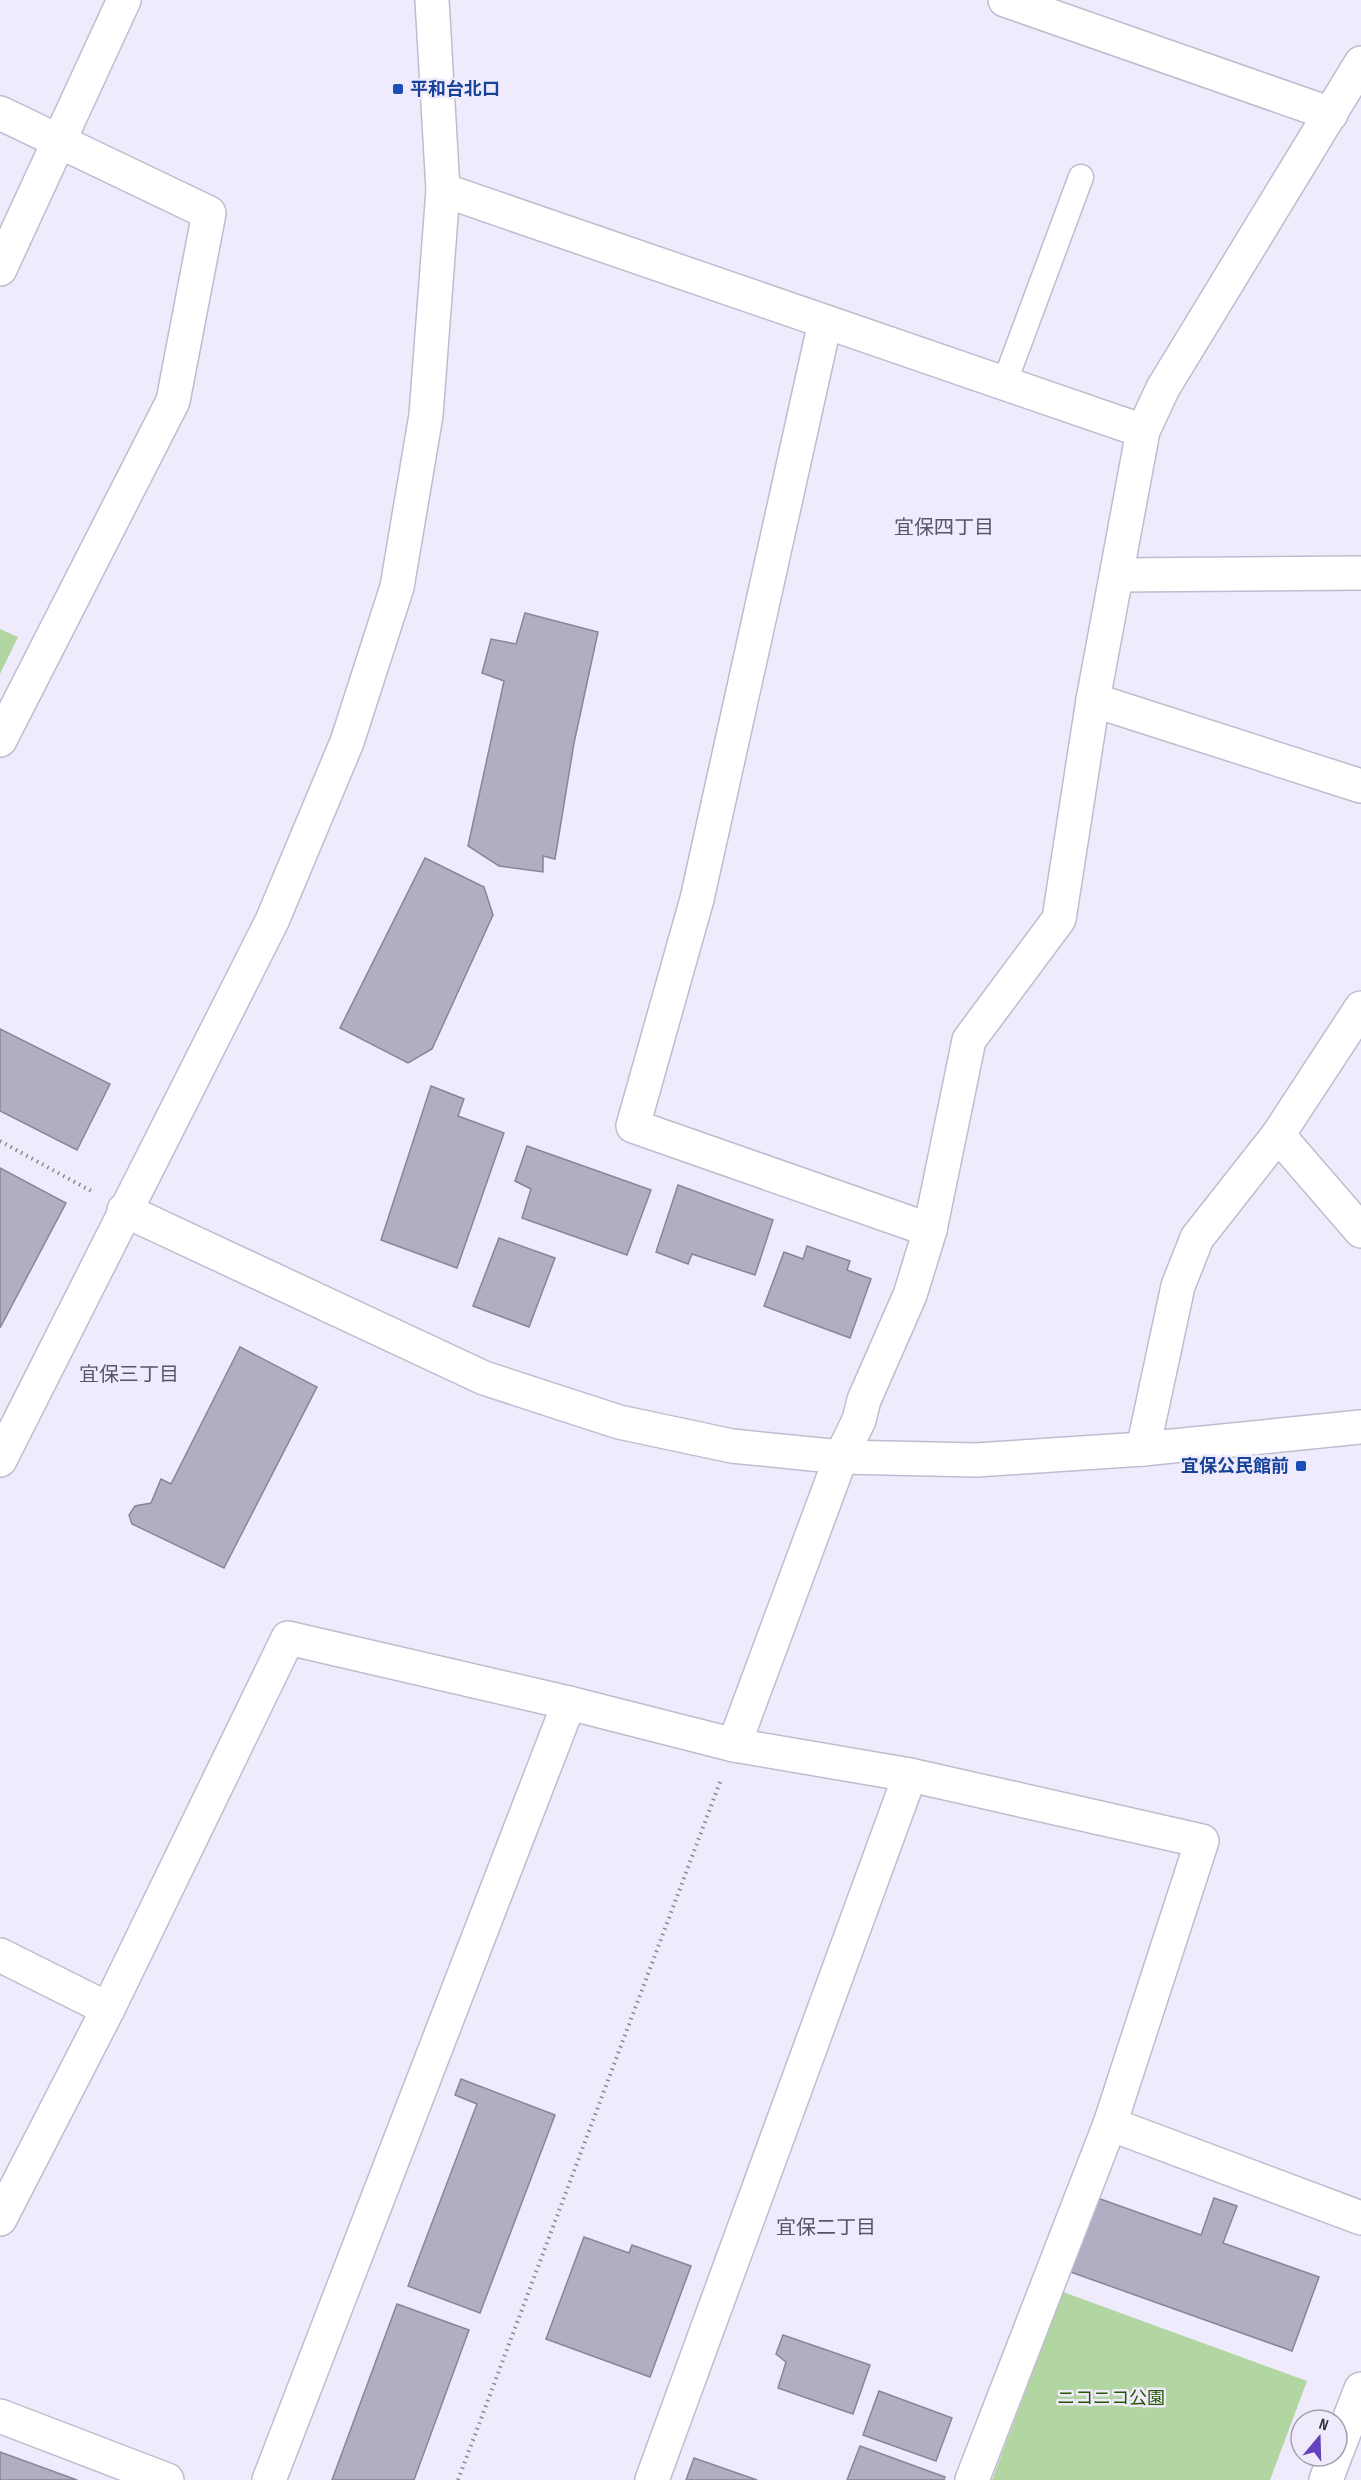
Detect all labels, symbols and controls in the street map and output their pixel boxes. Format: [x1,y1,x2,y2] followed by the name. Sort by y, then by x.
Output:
[410,79,500,100] place label: 平和台北口
[391,82,405,96] marker: 平和台北口
[894,516,994,540] district label: 宜保四丁目
[79,1363,179,1387] district label: 宜保三丁目
[1181,1456,1289,1477] place label: 宜保公民館前
[1294,1459,1308,1473] marker: 宜保公民館前
[776,2216,876,2240] district label: 宜保二丁目
[1057,2388,1165,2409] park label: ニコニコ公園
[1289,2408,1349,2468] north arrow
[1316,2415,1331,2436] text: N

